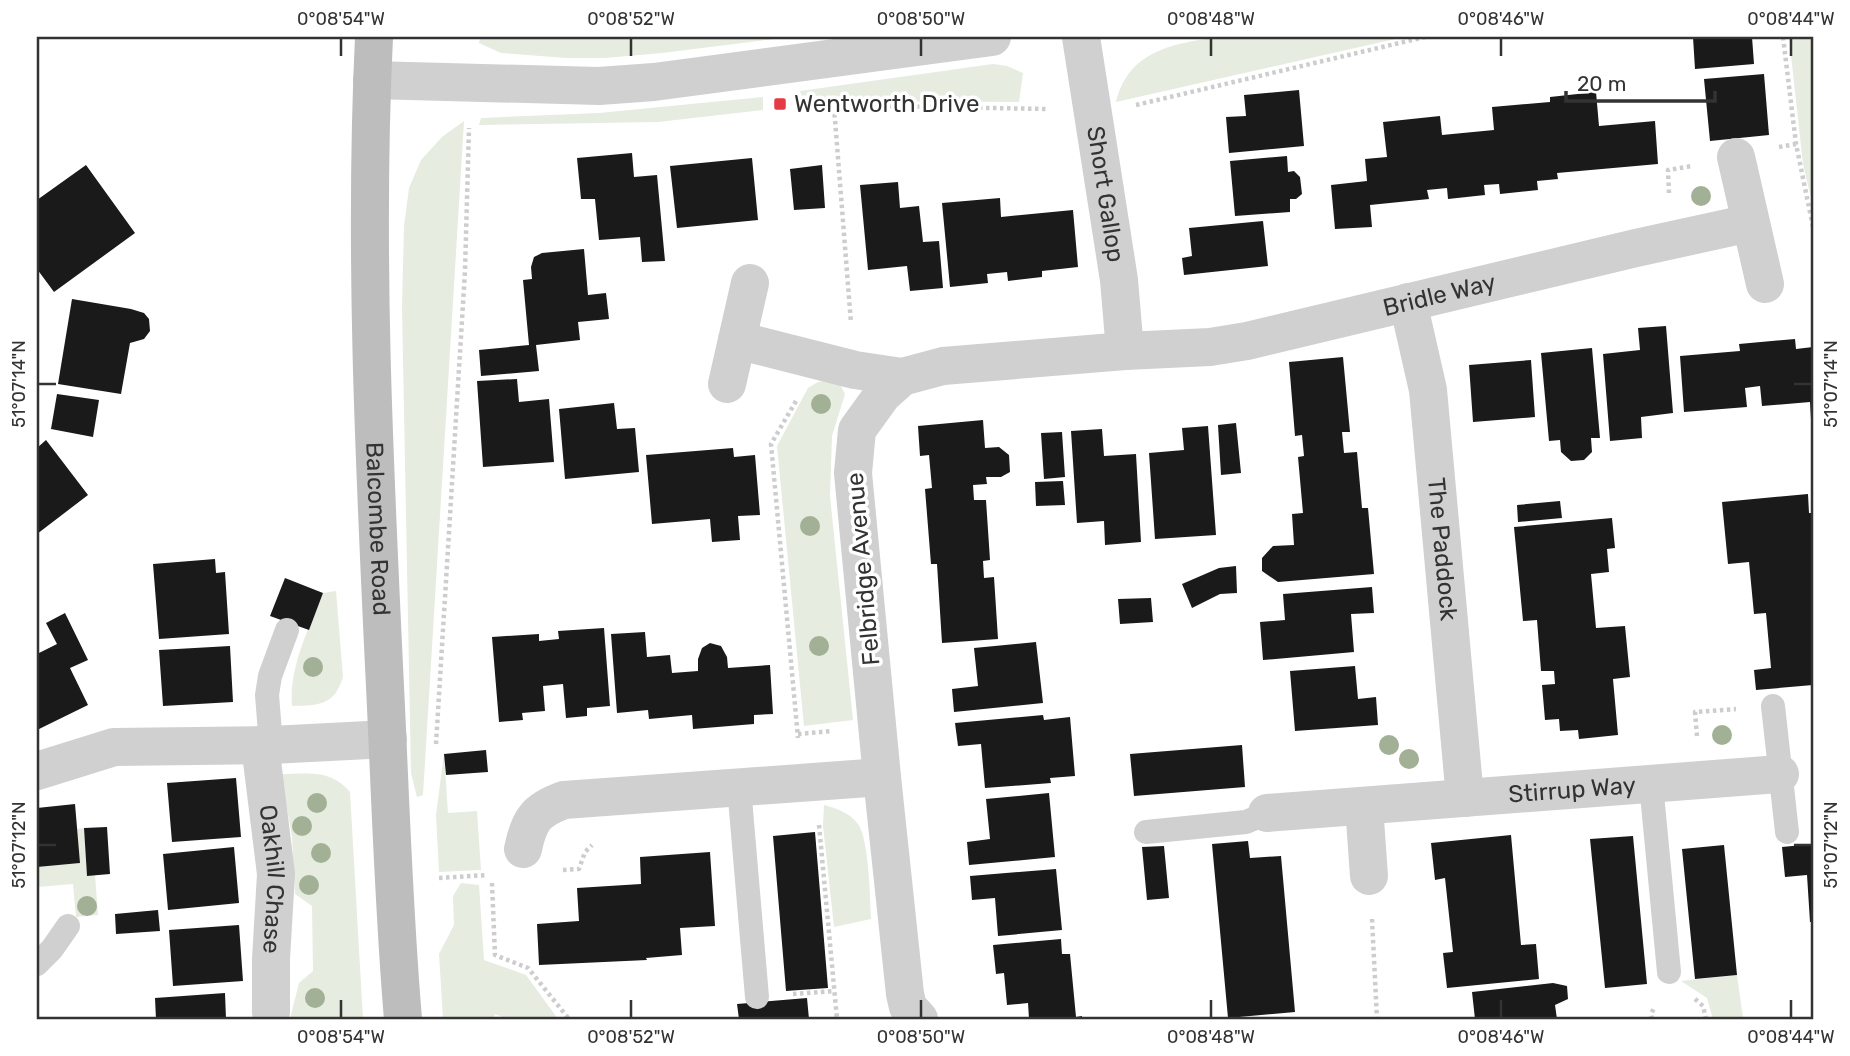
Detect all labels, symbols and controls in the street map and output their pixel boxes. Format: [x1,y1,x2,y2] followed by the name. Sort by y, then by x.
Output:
[297,8,385,30] text: 0°08'54"W
[587,8,675,30] text: 0°08'52"W
[877,8,965,30] text: 0°08'50"W
[1167,8,1255,30] text: 0°08'48"W
[1458,8,1544,30] text: 0°08'46"W
[1747,8,1835,30] text: 0°08'44"W
[1566,60,1715,104] scale bar
[1577,71,1626,96] text: 20 m
[794,90,979,118] place label: Wentworth Drive
[772,96,788,112] marker: Wentworth Drive
[1081,124,1130,264] street label: Short Gallop
[1380,268,1499,322] street label: Bridle Way
[8,340,30,428] text: 51°07'14"N
[1820,340,1842,428] text: 51°07'14"N
[360,441,396,616] street label: Balcombe Road
[841,471,885,667] street label: Felbridge Avenue
[1422,476,1463,623] street label: The Paddock
[1507,771,1637,809] street label: Stirrup Way
[8,801,30,889] text: 51°07'12"N
[1820,801,1842,889] text: 51°07'12"N
[254,803,290,954] street label: Oakhill Chase
[297,1026,385,1048] text: 0°08'54"W
[587,1026,675,1048] text: 0°08'52"W
[877,1026,965,1048] text: 0°08'50"W
[1167,1026,1255,1048] text: 0°08'48"W
[1458,1026,1544,1048] text: 0°08'46"W
[1747,1026,1835,1048] text: 0°08'44"W

